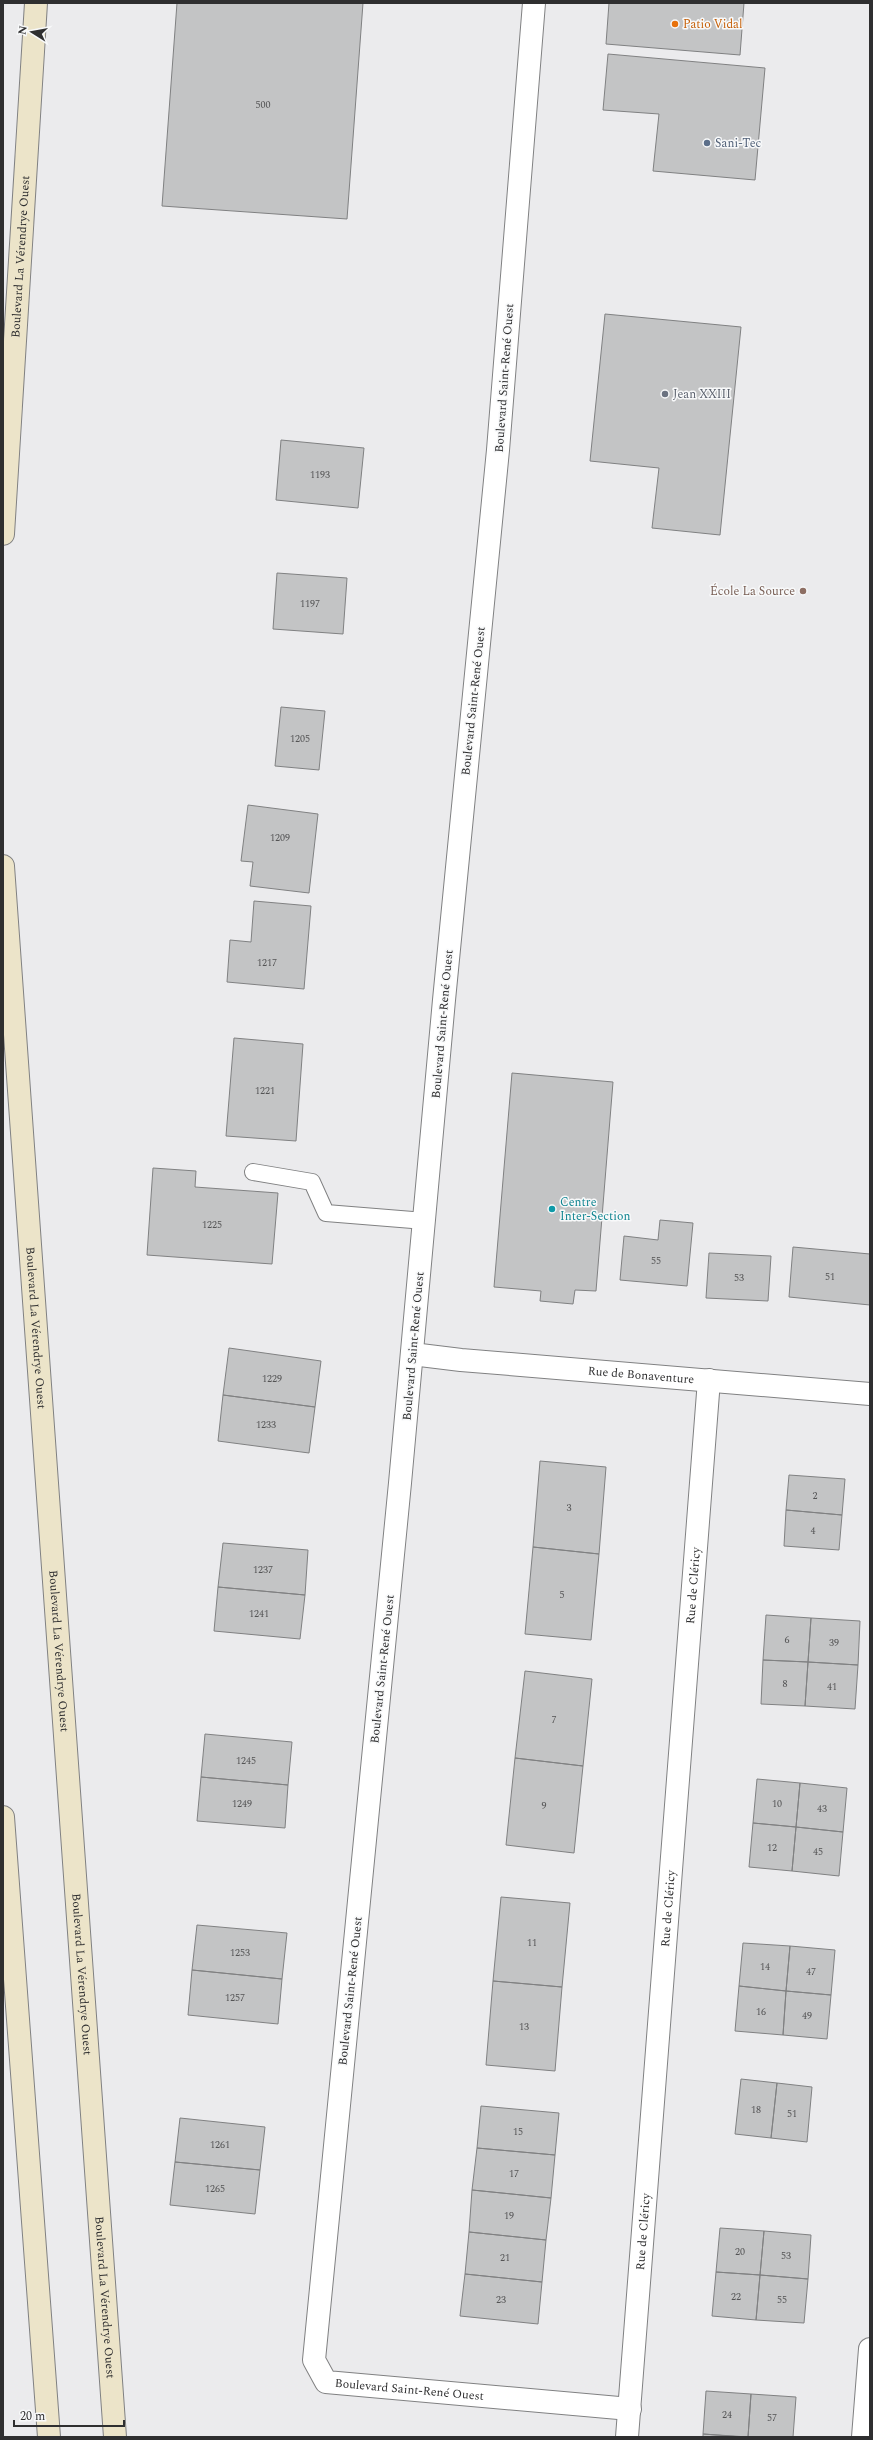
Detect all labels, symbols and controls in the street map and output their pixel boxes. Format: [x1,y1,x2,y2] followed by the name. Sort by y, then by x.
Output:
[12,12,52,52] north arrow
[683,15,742,34] place label: Patio Vidal
[670,19,680,29] marker: Patio Vidal
[13,24,32,36] text: N
[256,97,271,113] house number: 500
[715,134,761,153] place label: Sani-Tec
[702,138,712,148] marker: Sani-Tec
[6,175,35,338] street label: Boulevard La Vérendrye Ouest
[490,303,519,453] street label: Boulevard Saint-René Ouest
[673,385,731,404] place label: Jean XXIII
[660,389,670,399] marker: Jean XXIII
[310,467,330,483] house number: 1193
[710,582,795,601] place label: École La Source
[798,586,808,596] marker: École La Source
[300,596,320,612] house number: 1197
[456,626,491,776] street label: Boulevard Saint-René Ouest
[290,731,310,747] house number: 1205
[270,830,290,846] house number: 1209
[427,949,458,1099] street label: Boulevard Saint-René Ouest
[257,955,277,971] house number: 1217
[255,1083,275,1099] house number: 1221
[560,1193,631,1226] place label: Centre Inter-Section
[547,1204,557,1214] marker: Centre Inter-Section
[202,1217,222,1233] house number: 1225
[20,1246,51,1410] street label: Boulevard La Vérendrye Ouest
[651,1253,661,1269] house number: 55
[825,1269,835,1285] house number: 51
[734,1270,744,1286] house number: 53
[398,1271,429,1421] street label: Boulevard Saint-René Ouest
[587,1362,695,1389] street label: Rue de Bonaventure
[262,1371,282,1387] house number: 1229
[256,1417,276,1433] house number: 1233
[813,1488,818,1504] house number: 2
[567,1500,572,1516] house number: 3
[811,1523,816,1539] house number: 4
[681,1545,706,1625] street label: Rue de Cléricy
[253,1562,273,1578] house number: 1237
[43,1569,74,1733] street label: Boulevard La Vérendrye Ouest
[560,1587,565,1603] house number: 5
[365,1594,400,1744] street label: Boulevard Saint-René Ouest
[249,1606,269,1622] house number: 1241
[785,1632,790,1648] house number: 6
[829,1635,839,1651] house number: 39
[783,1676,788,1692] house number: 8
[827,1679,837,1695] house number: 41
[552,1712,557,1728] house number: 7
[236,1753,256,1769] house number: 1245
[232,1796,252,1812] house number: 1249
[772,1796,782,1812] house number: 10
[542,1798,547,1814] house number: 9
[817,1801,827,1817] house number: 43
[767,1840,777,1856] house number: 12
[813,1844,823,1860] house number: 45
[656,1868,681,1948] street label: Rue de Cléricy
[66,1892,97,2056] street label: Boulevard La Vérendrye Ouest
[333,1916,368,2066] street label: Boulevard Saint-René Ouest
[527,1935,537,1951] house number: 11
[230,1945,250,1961] house number: 1253
[760,1959,770,1975] house number: 14
[806,1964,816,1980] house number: 47
[225,1990,245,2006] house number: 1257
[756,2004,766,2020] house number: 16
[802,2008,812,2024] house number: 49
[519,2019,529,2035] house number: 13
[751,2102,761,2118] house number: 18
[787,2106,797,2122] house number: 51
[513,2124,523,2140] house number: 15
[210,2137,230,2153] house number: 1261
[509,2166,519,2182] house number: 17
[205,2181,225,2197] house number: 1265
[631,2191,656,2271] street label: Rue de Cléricy
[504,2208,514,2224] house number: 19
[89,2216,120,2379] street label: Boulevard La Vérendrye Ouest
[735,2244,745,2260] house number: 20
[781,2248,791,2264] house number: 53
[500,2250,510,2266] house number: 21
[731,2289,741,2305] house number: 22
[496,2292,506,2308] house number: 23
[777,2292,787,2308] house number: 55
[334,2374,485,2406] street label: Boulevard Saint-René Ouest
[14,2402,124,2428] scale bar
[20,2407,45,2426] text: 20 m
[722,2407,732,2423] house number: 24
[767,2410,777,2426] house number: 57

